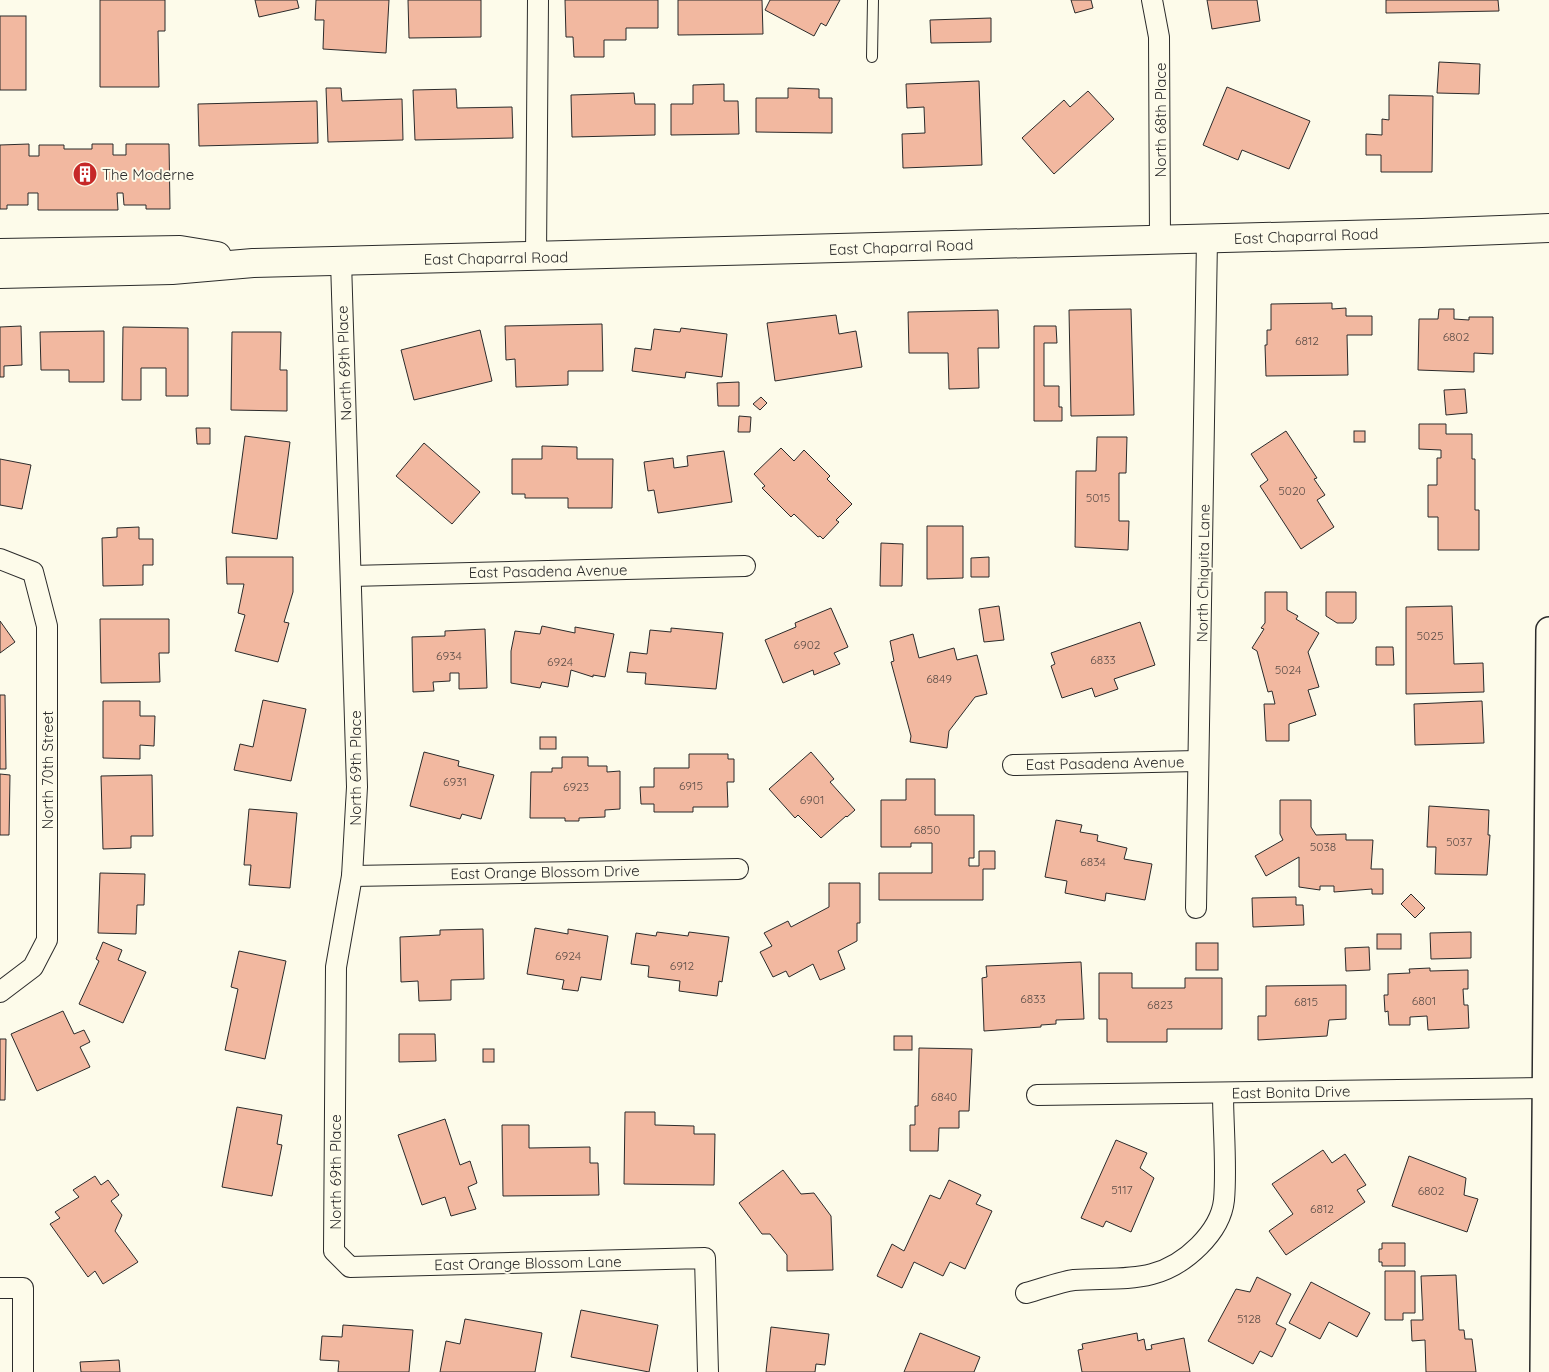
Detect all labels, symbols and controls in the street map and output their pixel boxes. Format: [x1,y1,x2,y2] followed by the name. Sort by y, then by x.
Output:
[1151,62,1170,178] street label: North 68th Place
[72,161,98,187] building icon: The Moderne
[102,165,194,184] place label: The Moderne
[1233,224,1379,248] street label: East Chaparral Road
[828,235,974,259] street label: East Chaparral Road
[424,247,568,269] street label: East Chaparral Road
[332,305,356,421] street label: North 69th Place
[1443,329,1470,344] house number: 6802
[1295,333,1319,348] house number: 6812
[1278,483,1306,498] house number: 5020
[1086,490,1110,505] house number: 5015
[1192,504,1214,642] street label: North Chiquita Lane
[468,560,628,582] street label: East Pasadena Avenue
[1417,628,1443,643] house number: 5025
[794,637,821,652] house number: 6902
[436,648,462,663] house number: 6934
[1090,652,1116,667] house number: 6833
[547,654,573,669] house number: 6924
[1275,662,1301,677] house number: 5024
[926,671,952,686] house number: 6849
[346,710,365,826] street label: North 69th Place
[38,711,57,829] street label: North 70th Street
[1025,752,1185,774] street label: East Pasadena Avenue
[443,774,467,789] house number: 6931
[679,778,703,793] house number: 6915
[563,779,589,794] house number: 6923
[800,792,824,807] house number: 6901
[914,822,940,837] house number: 6850
[1446,834,1472,849] house number: 5037
[1310,839,1336,854] house number: 5038
[1080,854,1106,869] house number: 6834
[450,861,640,883] street label: East Orange Blossom Drive
[555,948,581,963] house number: 6924
[670,958,695,973] house number: 6912
[1020,991,1046,1006] house number: 6833
[1412,993,1436,1008] house number: 6801
[1294,994,1318,1009] house number: 6815
[1147,997,1173,1012] house number: 6823
[1231,1081,1351,1103] street label: East Bonita Drive
[931,1089,957,1104] house number: 6840
[326,1114,345,1230] street label: North 69th Place
[1111,1182,1133,1197] house number: 5117
[1418,1183,1445,1198] house number: 6802
[1310,1201,1334,1216] house number: 6812
[434,1252,622,1274] street label: East Orange Blossom Lane
[1237,1311,1261,1326] house number: 5128

